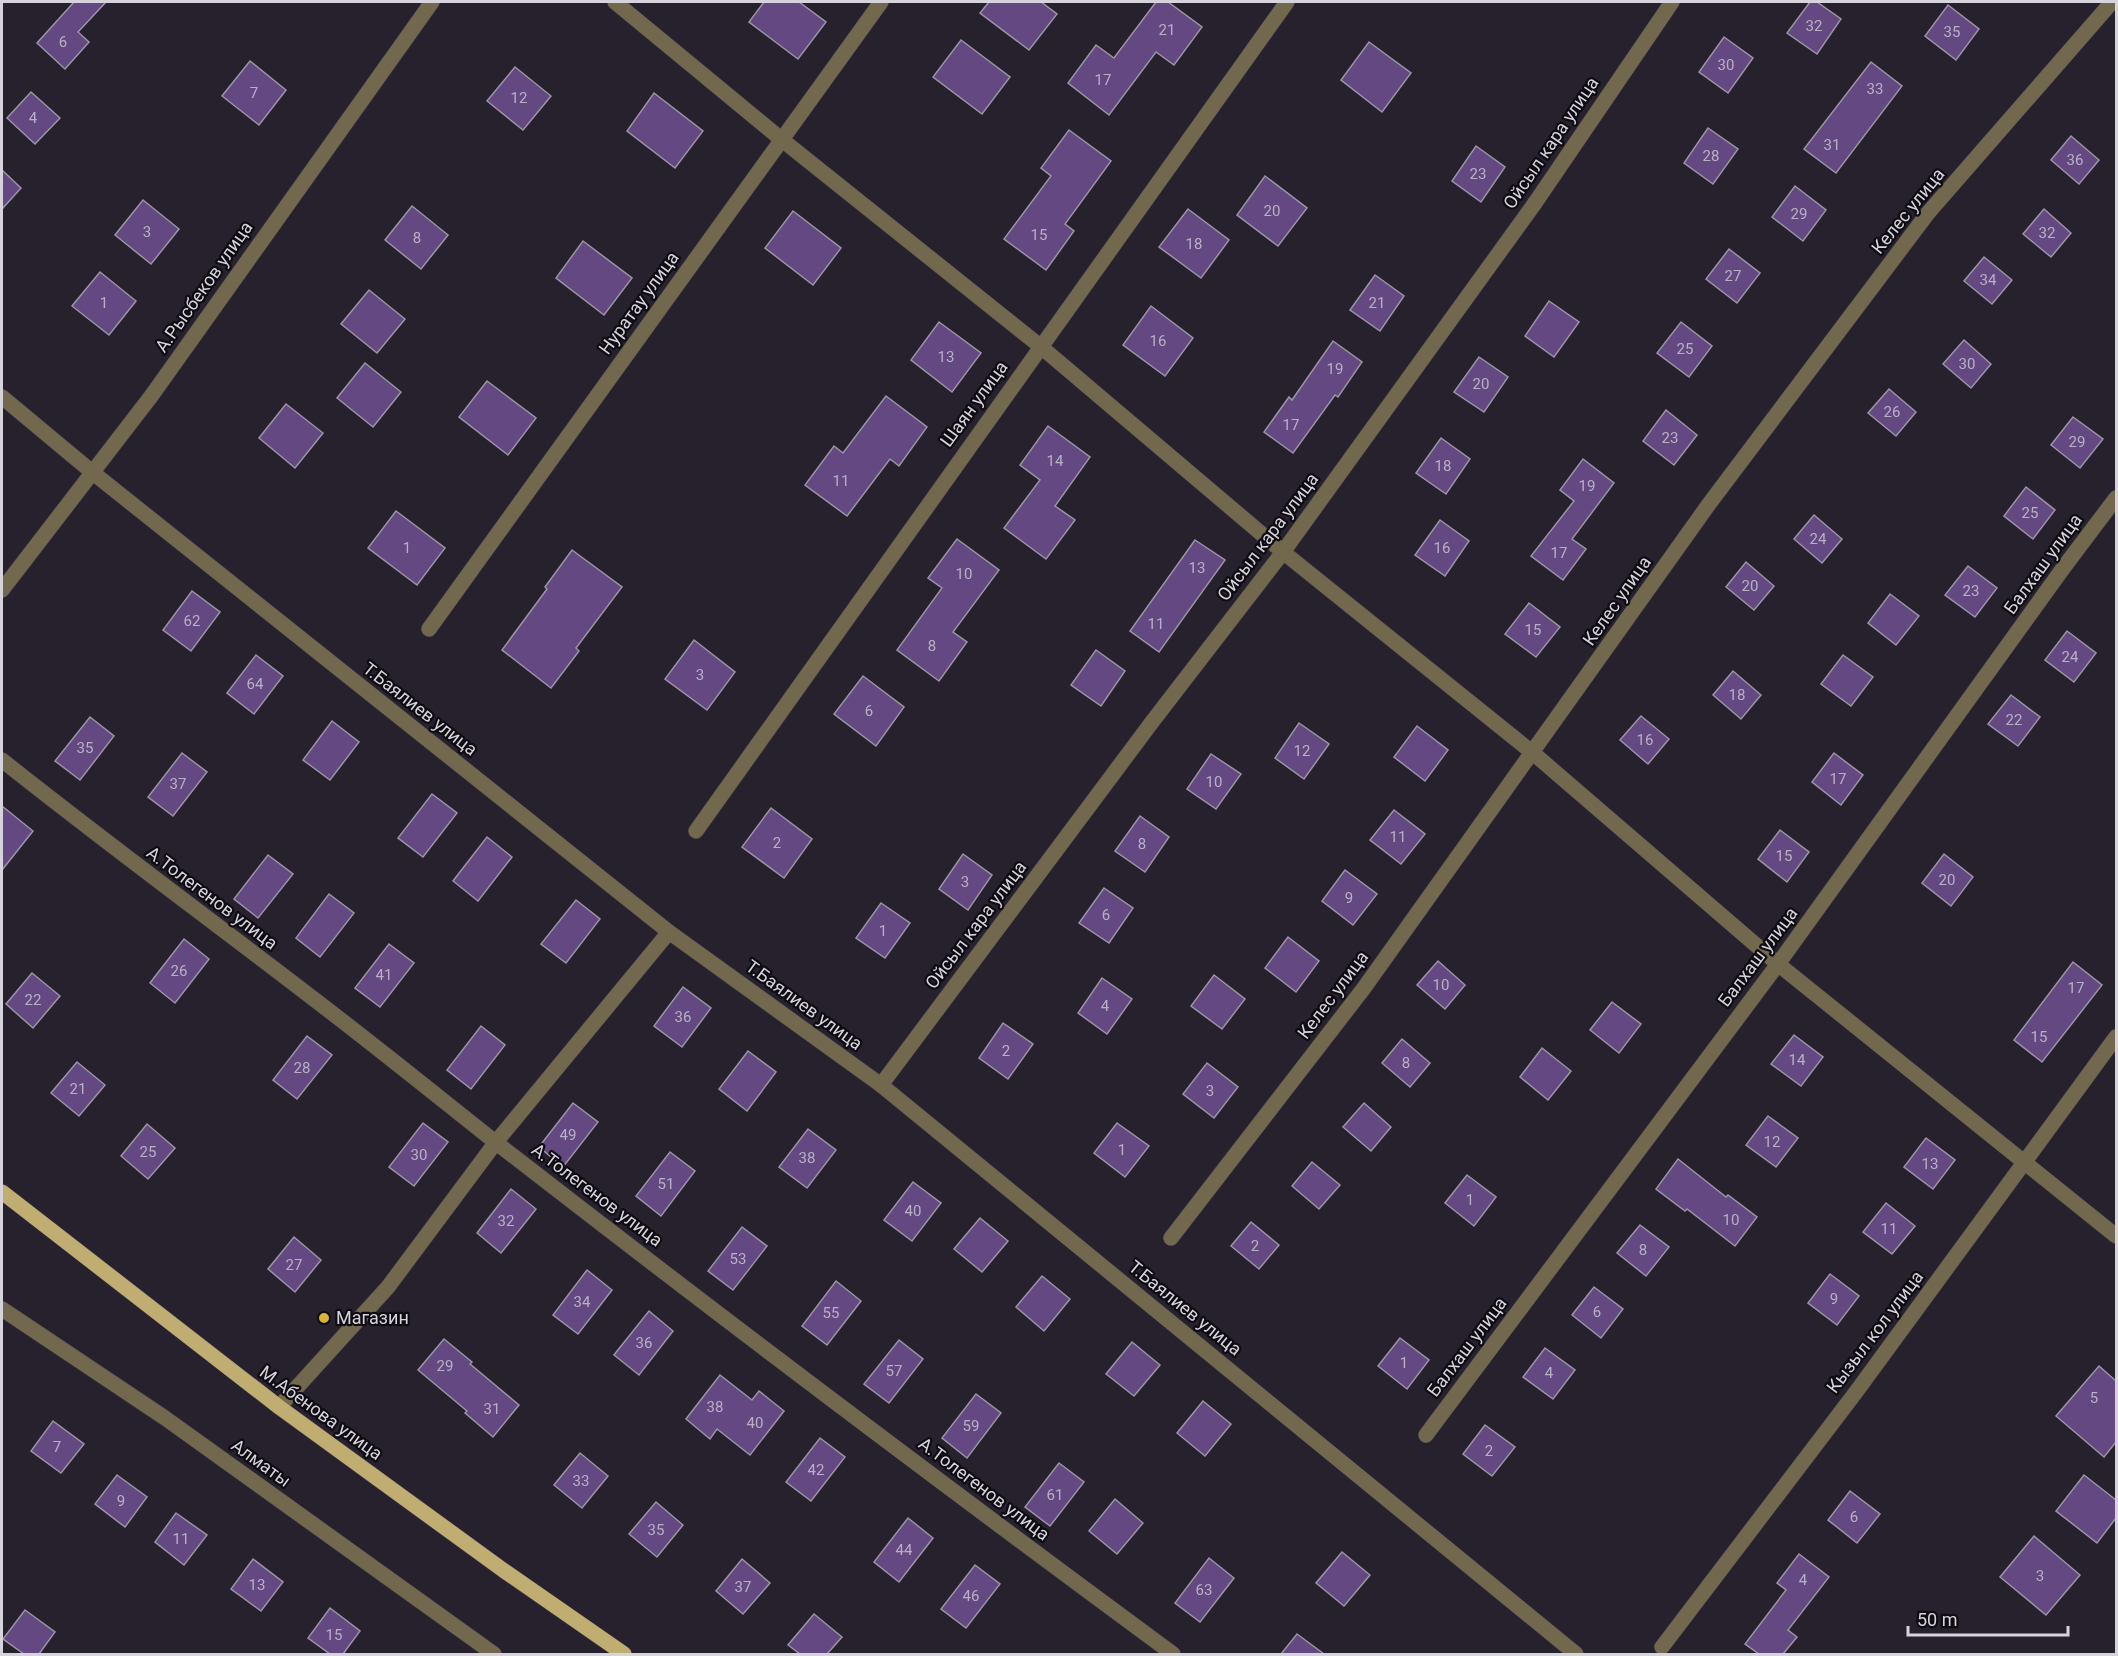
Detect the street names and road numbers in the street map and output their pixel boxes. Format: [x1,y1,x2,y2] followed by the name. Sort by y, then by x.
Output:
[1499,73,1602,213] street label: Ойсыл кара улица
[1867,164,1949,258] street label: Келес улица
[151,217,257,356] street label: А.Рысбеков улица
[594,247,683,358] street label: Нуратау улица
[935,357,1012,451] street label: Шаян улица
[1213,469,1322,605] street label: Ойсыл кара улица
[1999,510,2086,618] street label: Балхаш улица
[1578,552,1655,649] street label: Келес улица
[359,658,482,760] street label: Т.Баялиев улица
[143,842,282,954] street label: А.Толегенов улица
[921,857,1030,993] street label: Ойсыл кара улица
[1713,903,1802,1010] street label: Балхаш улица
[1293,947,1372,1043] street label: Келес улица
[742,955,867,1054] street label: Т.Баялиев улица
[528,1139,667,1251] street label: А.Толегенов улица
[1125,1256,1246,1360] street label: Т.Баялиев улица
[1822,1266,1927,1397] street label: Кызыл кол улица
[1422,1293,1511,1400] street label: Балхаш улица
[256,1361,387,1464] street label: М.Абенова улица
[915,1433,1054,1545] street label: А.Толегенов улица
[228,1434,295,1491] street label: Алматы

